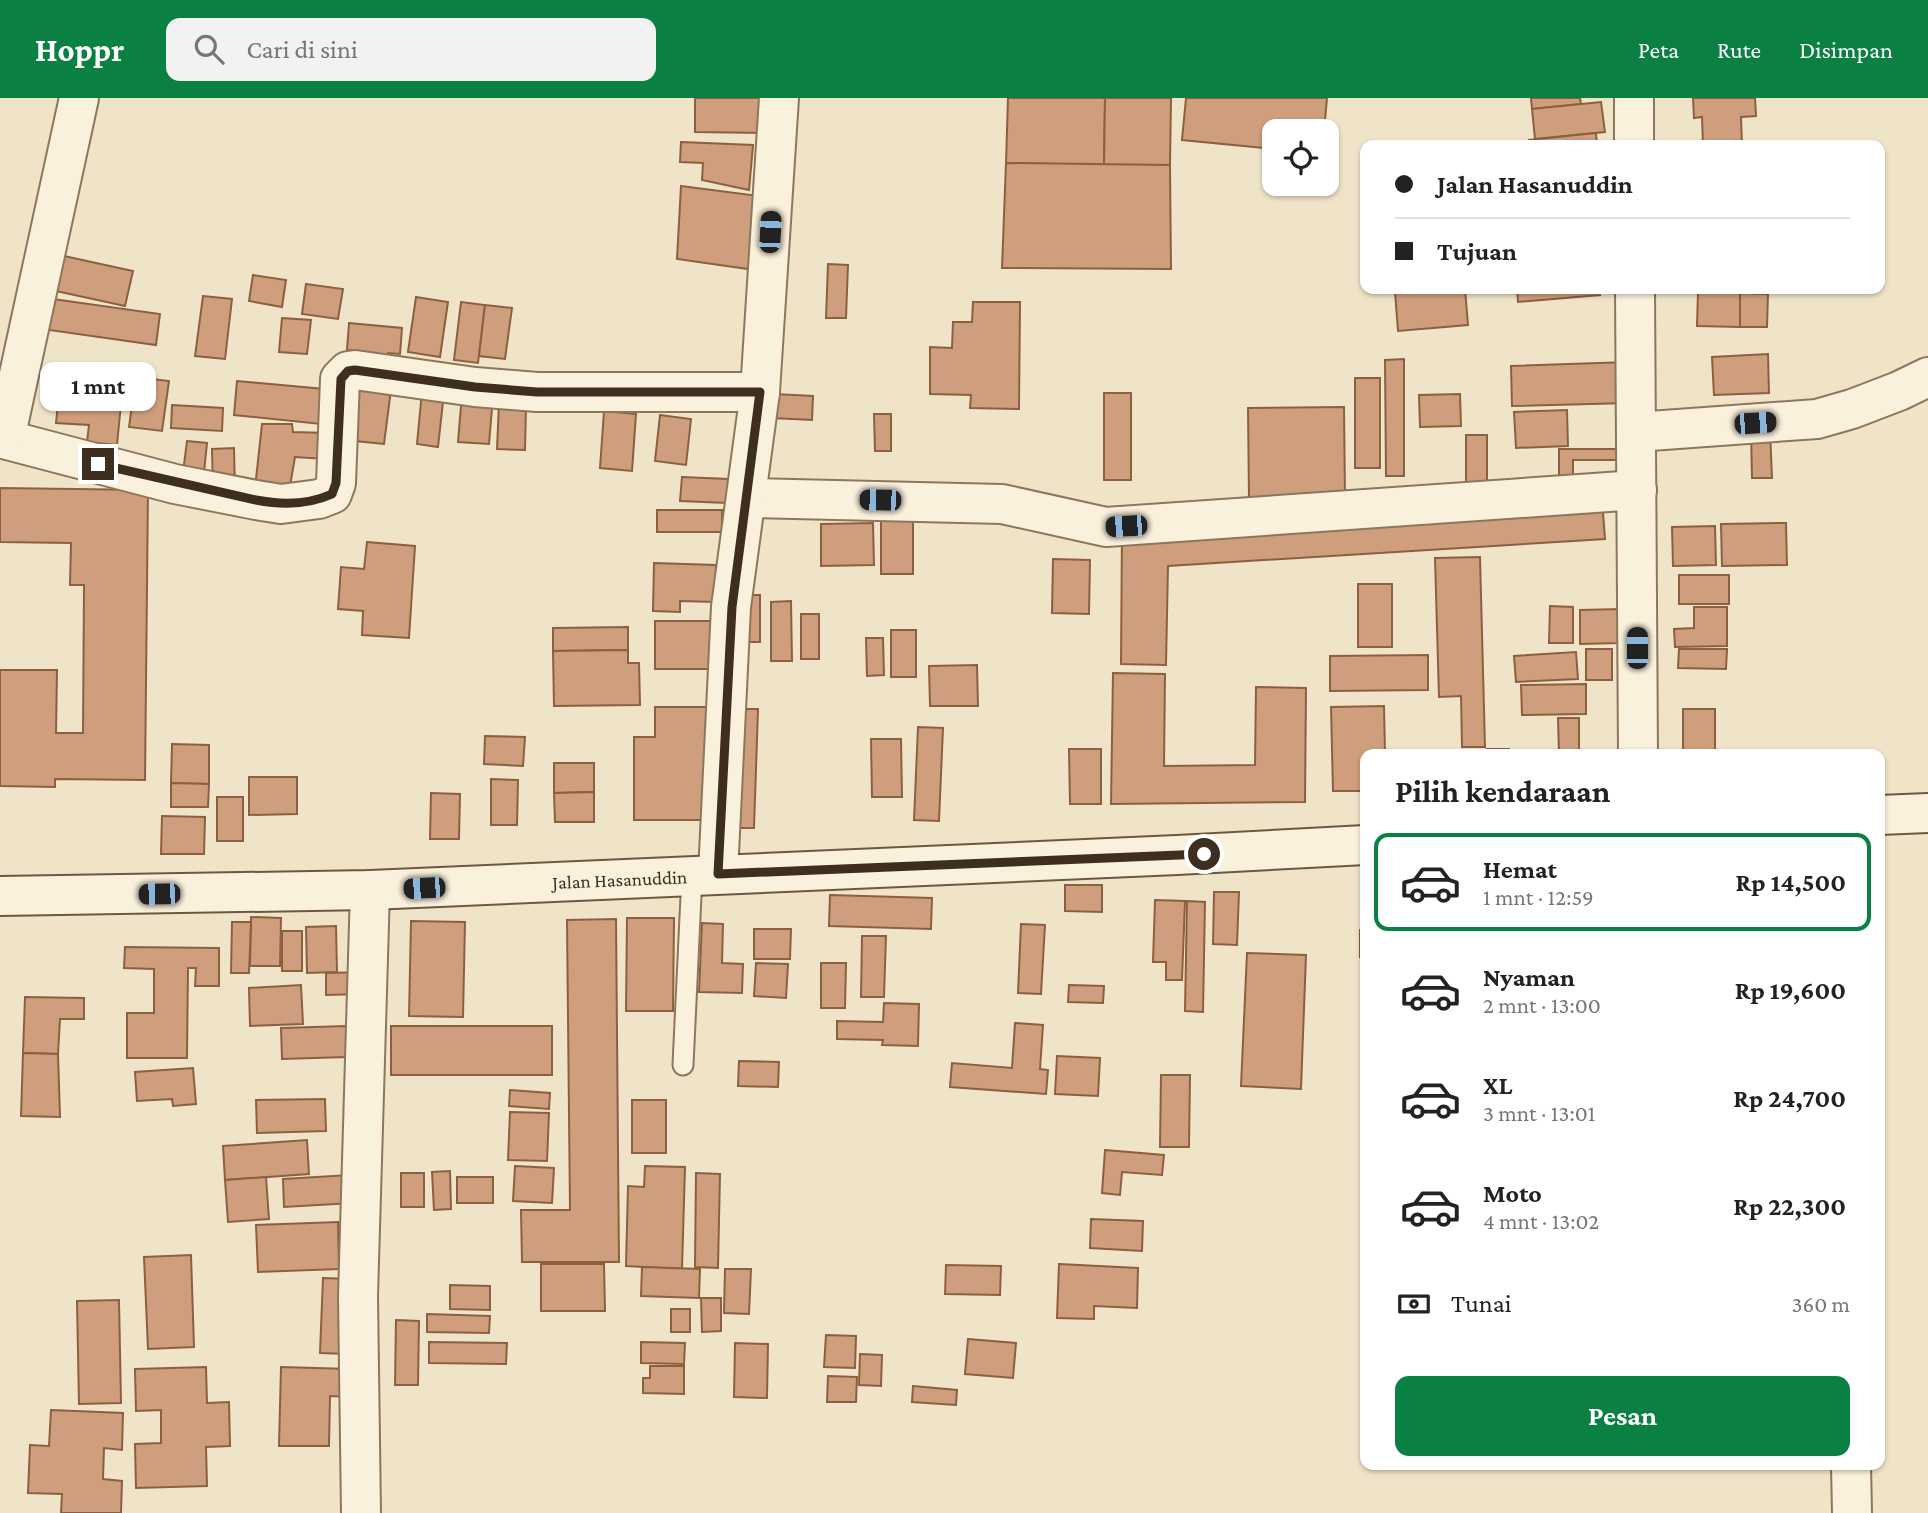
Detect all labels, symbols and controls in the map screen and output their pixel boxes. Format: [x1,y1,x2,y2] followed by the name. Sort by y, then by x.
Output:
[166,18,656,81] search box
[190,30,228,68] icon: search
[35,31,124,68] text: Hoppr
[246,35,358,64] text: Cari di sini
[1638,36,1679,63] text: Peta
[1717,36,1761,63] text: Rute
[1799,36,1893,63] text: Disimpan
[1262,119,1339,196] map controls
[1262,119,1339,196] button: locate
[1437,170,1633,199] text: Jalan Hasanuddin
[759,210,782,254] car
[1437,237,1517,266] text: Tujuan
[40,362,156,412] callout: 1 mnt
[71,373,125,399] text: 1 mnt
[1734,411,1777,435] car
[82,448,114,480] route end
[859,489,902,511] car
[1105,514,1148,538] car
[1627,627,1648,669] car
[1395,773,1610,809] text: Pilih kendaraan
[1188,838,1220,870] route start
[1399,851,1462,914] icon: car
[1483,855,1557,884] text: Hemat
[550,866,688,893] street label: Jalan Hasanuddin
[1736,868,1846,897] text: Rp 14,500
[403,876,446,900] car
[138,883,181,905] car
[1483,884,1594,910] text: 1 mnt · 12:59
[1399,959,1462,1022] icon: car
[1483,963,1575,992] text: Nyaman
[1735,976,1846,1005] text: Rp 19,600
[1483,992,1601,1018] text: 2 mnt · 13:00
[1399,1067,1462,1130] icon: car
[1483,1071,1512,1100] text: XL
[1733,1084,1846,1113] text: Rp 24,700
[1483,1100,1595,1126] text: 3 mnt · 13:01
[1399,1175,1462,1238] icon: car
[1483,1179,1542,1208] text: Moto
[1733,1192,1846,1221] text: Rp 22,300
[1483,1208,1599,1234] text: 4 mnt · 13:02
[1395,1285,1433,1323] icon: cash
[1451,1289,1512,1318] text: Tunai
[1792,1291,1850,1317] text: 360 m
[1395,1376,1850,1456] button: Pesan

